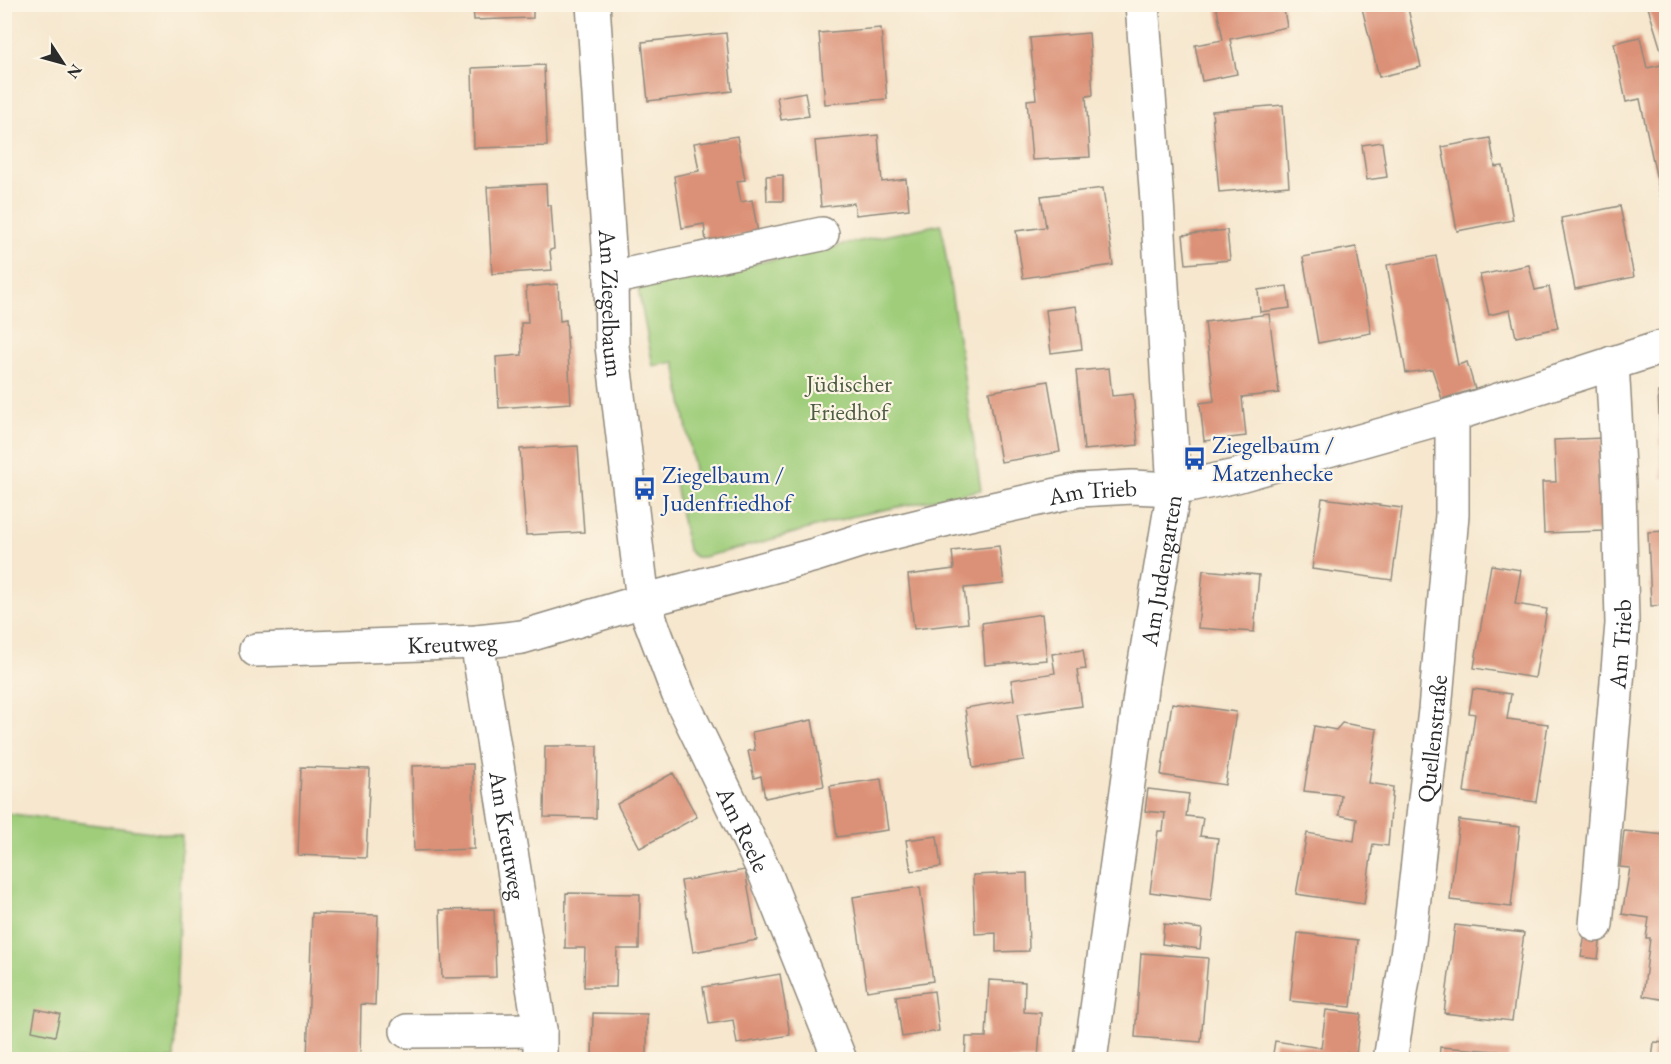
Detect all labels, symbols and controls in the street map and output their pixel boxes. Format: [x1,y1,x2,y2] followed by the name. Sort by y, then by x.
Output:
[33,33,93,93] north arrow
[62,60,87,83] text: N
[592,227,631,379] street label: Am Ziegelbaum
[804,368,892,427] park label: Jüdischer Friedhof
[1212,429,1334,488] place label: Ziegelbaum / Matzenhecke
[1181,445,1207,471] bus stop icon: Ziegelbaum / Matzenhecke
[660,459,795,518] place label: Ziegelbaum / Judenfriedhof
[1044,471,1138,512] street label: Am Trieb
[631,475,657,501] bus stop icon: Ziegelbaum / Judenfriedhof
[1132,492,1188,649] street label: Am Judengarten
[1601,599,1638,691] street label: Am Trieb
[407,624,499,660] street label: Kreutweg
[1409,674,1453,804] street label: Quellenstraße
[483,768,534,903] street label: Am Kreutweg
[710,780,777,877] street label: Am Reele

